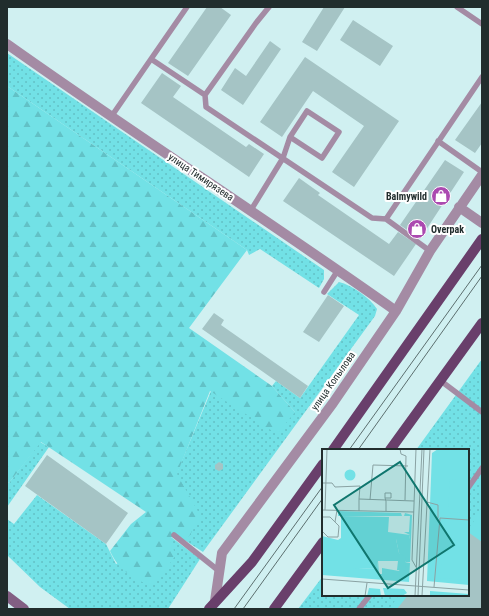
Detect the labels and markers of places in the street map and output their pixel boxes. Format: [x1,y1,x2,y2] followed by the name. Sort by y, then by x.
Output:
[430,185,452,207] shop icon: Balmywild
[386,191,427,202] place label: Balmywild
[406,218,428,240] shop icon: Overpak
[431,224,464,235] place label: Overpak

